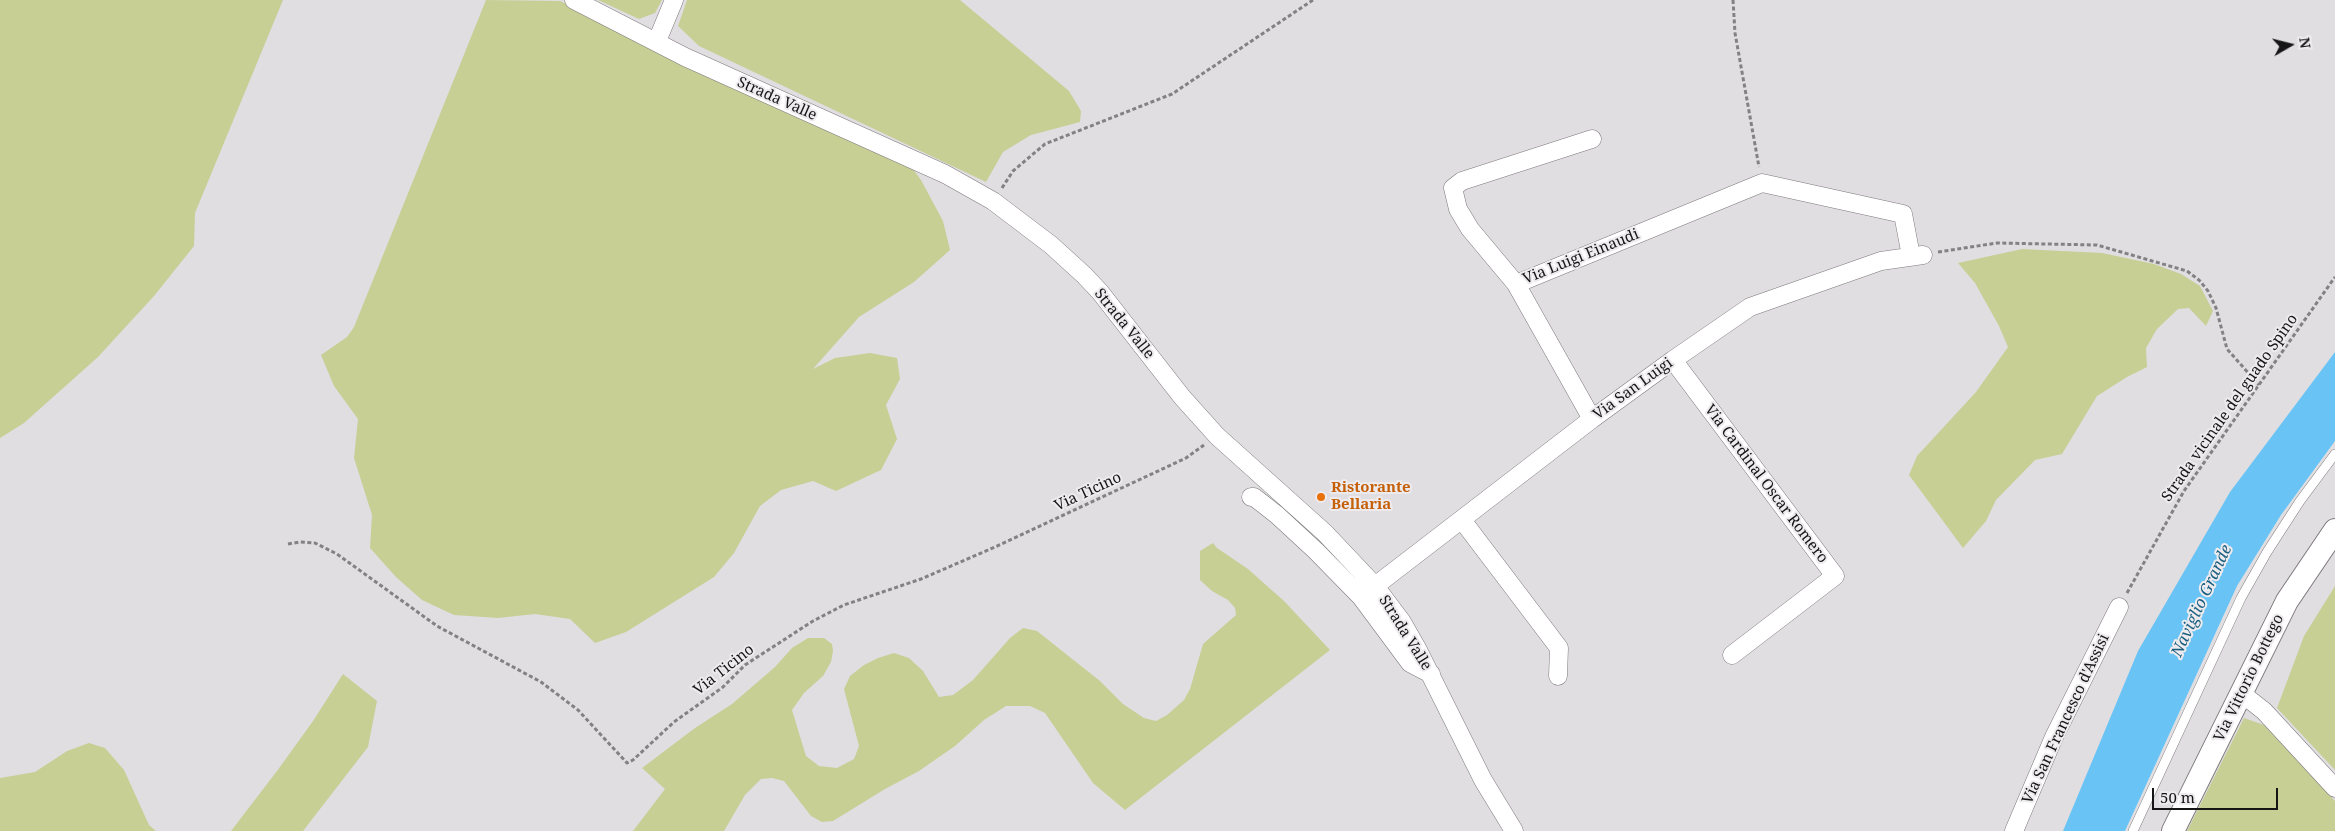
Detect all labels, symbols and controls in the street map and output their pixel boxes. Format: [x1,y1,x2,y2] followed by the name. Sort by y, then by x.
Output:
[2265,20,2315,70] north arrow
[2295,36,2316,50] text: N
[734,73,820,125] street label: Strada Valle
[1520,226,1642,288] street label: Via Luigi Einaudi
[1090,285,1158,363] street label: Strada Valle
[2158,311,2302,505] street label: Strada vicinale del guado Spino
[1590,354,1676,424] street label: Via San Luigi
[1701,401,1831,567] street label: Via Cardinal Oscar Romero
[1052,469,1124,515] street label: Via Ticino
[1331,479,1411,514] place label: Ristorante Bellaria
[1315,491,1327,503] marker: Ristorante Bellaria
[2168,542,2236,660] water label: Naviglio Grande
[1375,592,1435,674] street label: Strada Valle
[2210,611,2288,745] street label: Via Vittorio Bottego
[2019,631,2113,807] street label: Via San Francesco d'Assisi
[690,641,758,699] street label: Via Ticino
[2155,778,2281,810] scale bar
[2160,787,2195,807] text: 50 m

